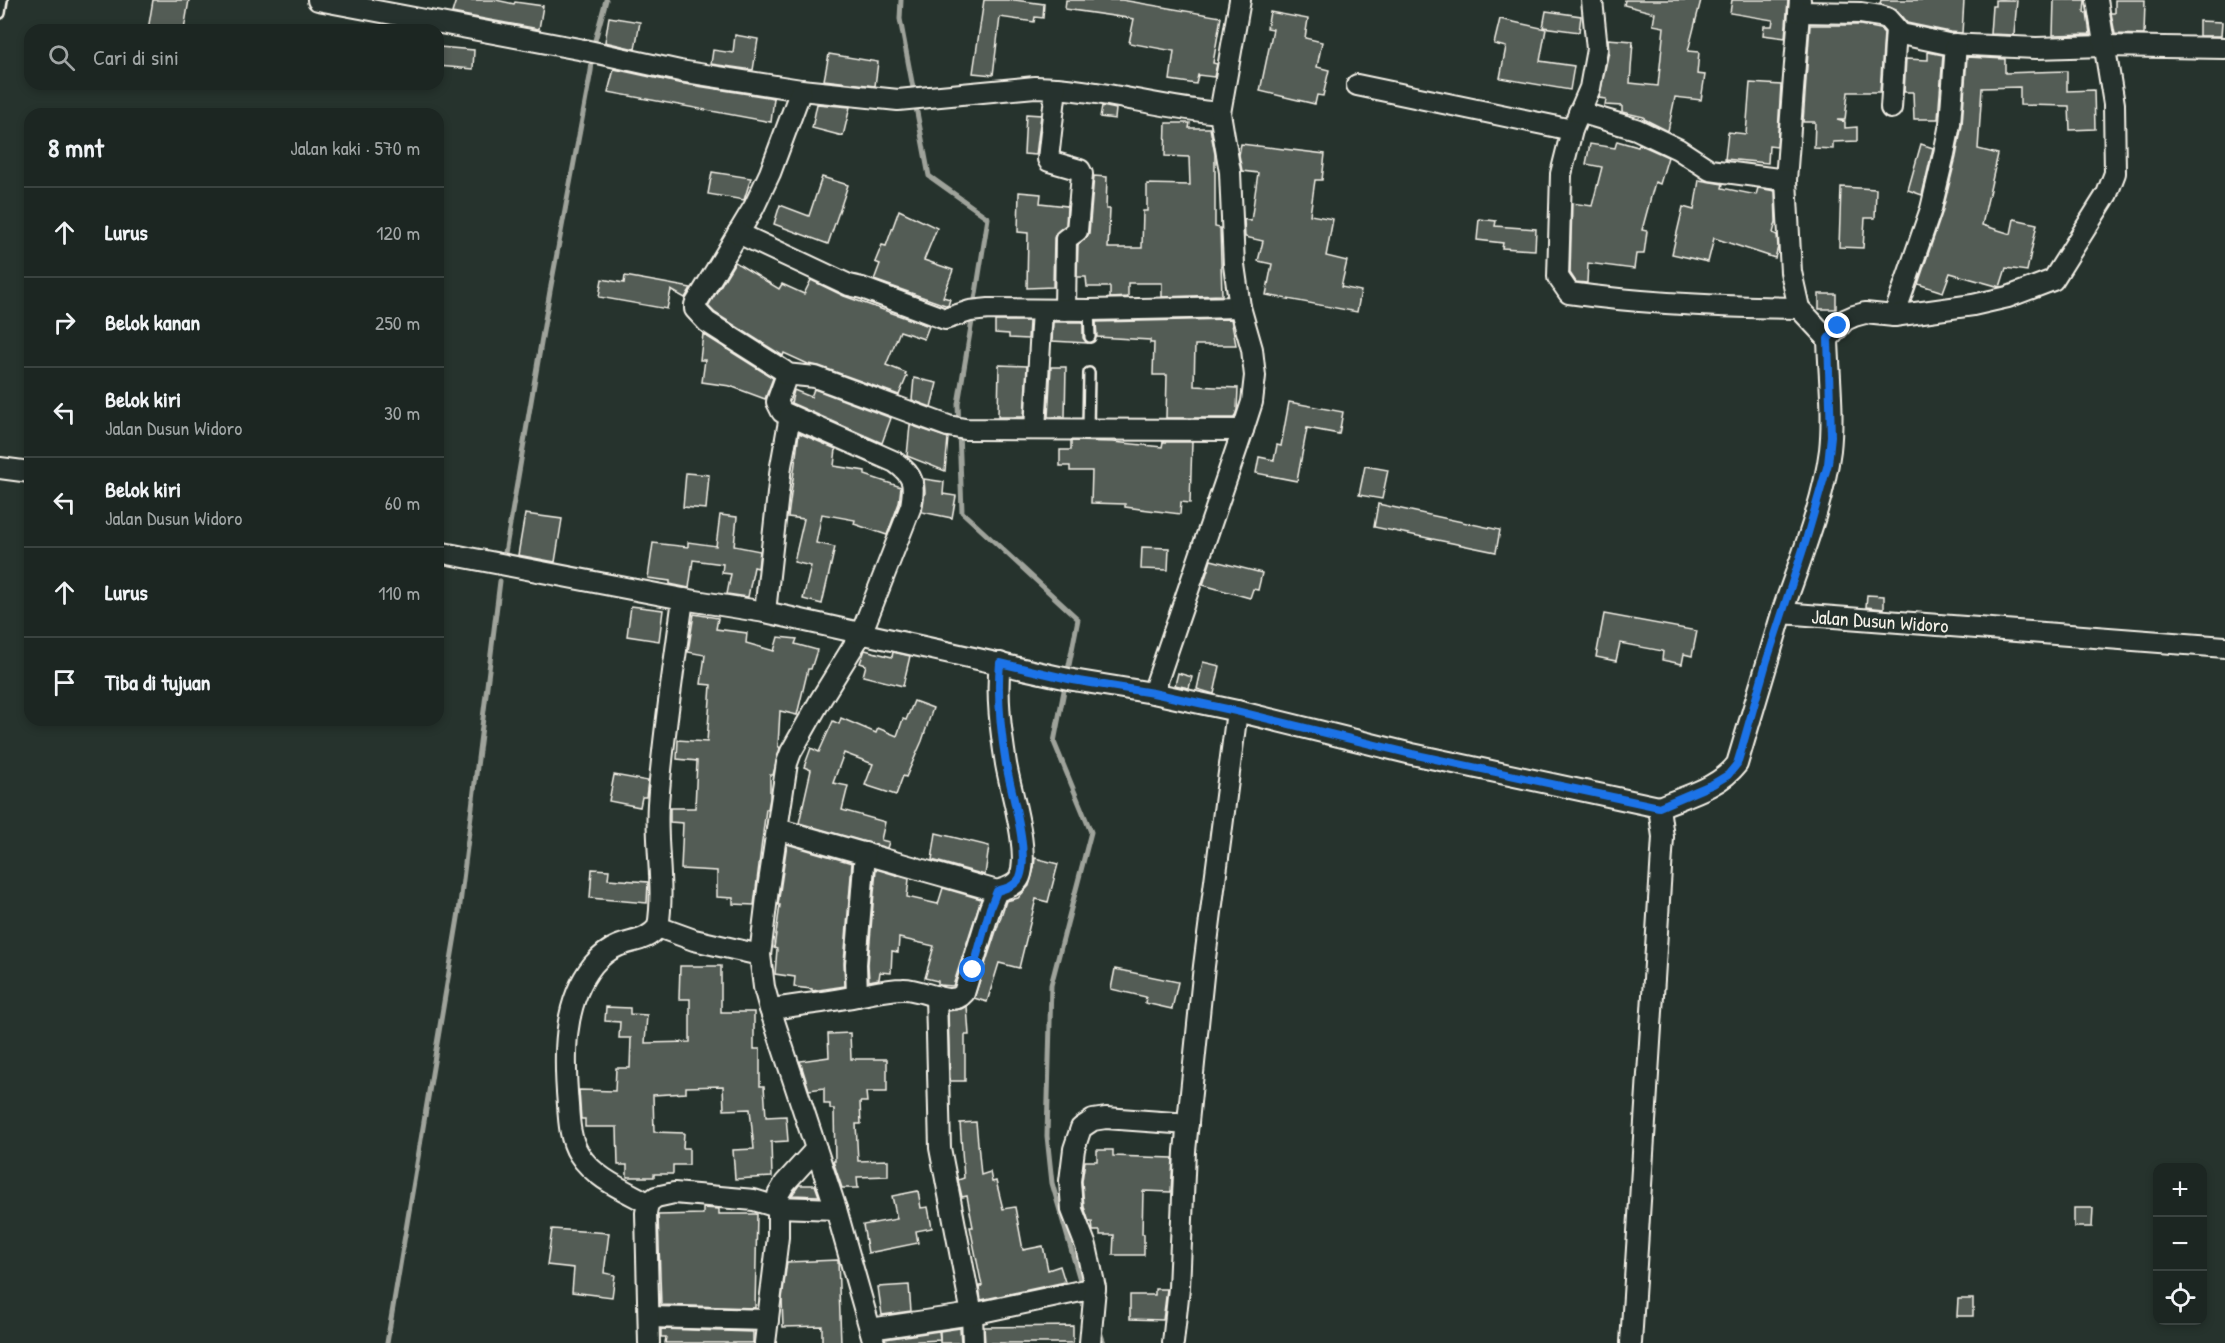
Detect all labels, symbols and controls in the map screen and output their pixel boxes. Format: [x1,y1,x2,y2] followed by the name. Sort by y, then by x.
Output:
[24,24,444,90] search box
[45,41,78,74] icon: search
[93,42,179,72] text: Cari di sini
[48,130,104,165] text: 8 mnt
[290,134,420,161] text: Jalan kaki · 570 m
[48,216,81,249] icon: ahead
[105,217,148,247] text: Lurus
[376,219,420,246] text: 120 m
[48,306,81,339] icon: right
[105,307,200,337] text: Belok kanan
[375,309,420,336] text: 250 m
[1824,312,1850,338] route end
[105,384,181,414] text: Belok kiri
[48,396,81,429] icon: left
[384,399,420,426] text: 30 m
[105,414,242,441] text: Jalan Dusun Widoro
[105,474,181,504] text: Belok kiri
[48,486,81,519] icon: left
[385,489,420,516] text: 60 m
[105,504,242,531] text: Jalan Dusun Widoro
[48,576,81,609] icon: ahead
[105,577,148,607] text: Lurus
[378,579,420,606] text: 110 m
[1811,602,1949,639] street label: Jalan Dusun Widoro
[48,666,81,699] icon: arrive
[105,667,210,697] text: Tiba di tujuan
[959,956,985,982] route start
[2153,1163,2207,1325] map controls
[2153,1163,2207,1217] button: +
[2153,1217,2207,1271] button: −
[2153,1271,2207,1325] button: locate

